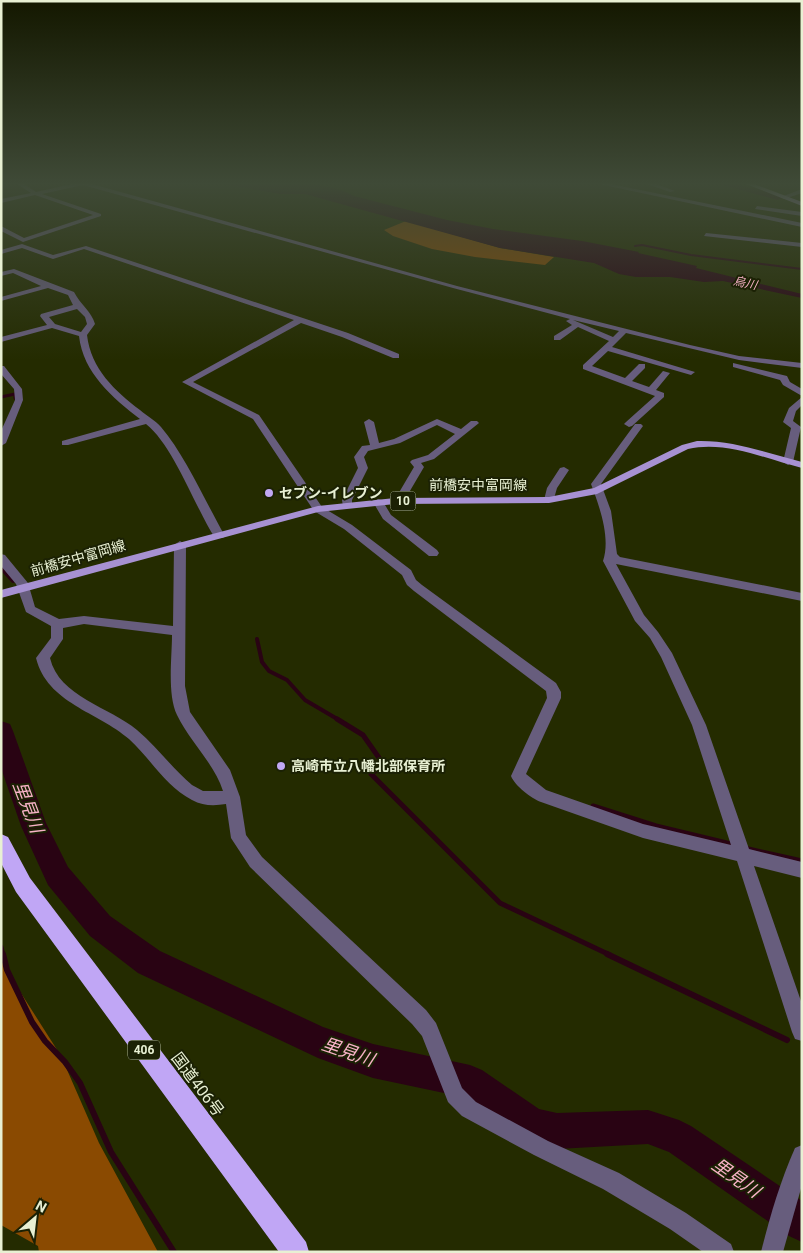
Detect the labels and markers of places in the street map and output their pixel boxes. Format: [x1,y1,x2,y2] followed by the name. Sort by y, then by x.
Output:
[279,485,383,501] place label: セブン-イレブン
[263,487,275,499] marker: セブン-イレブン
[291,758,445,774] place label: 高崎市立八幡北部保育所
[275,760,287,772] marker: 高崎市立八幡北部保育所

